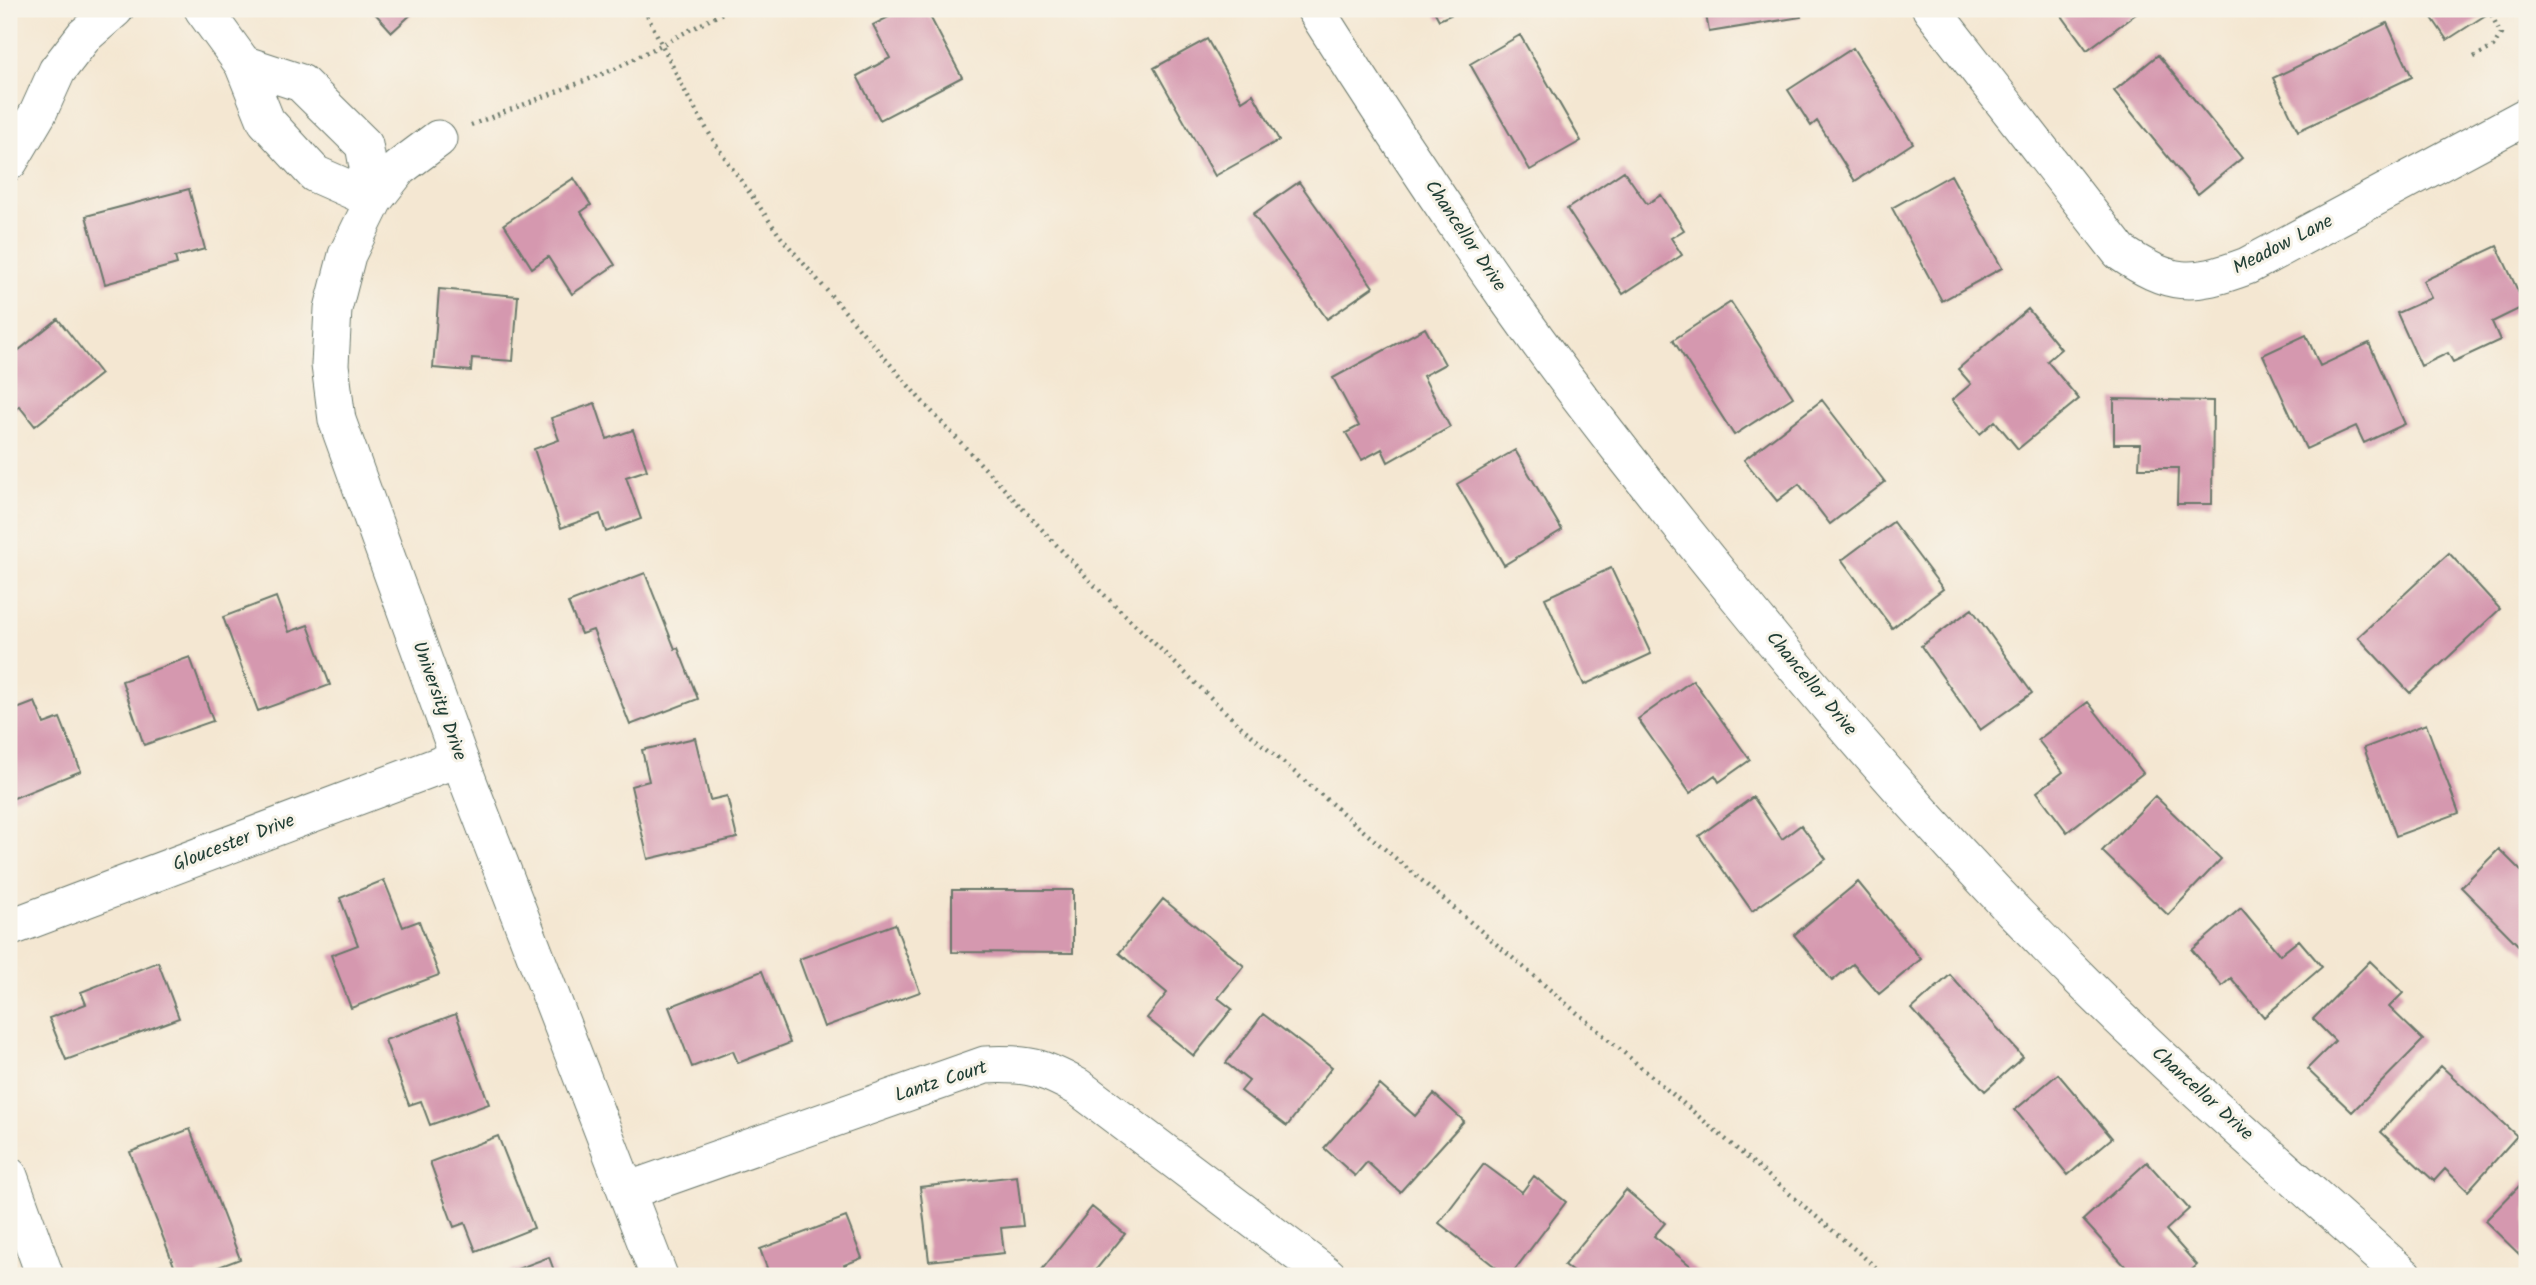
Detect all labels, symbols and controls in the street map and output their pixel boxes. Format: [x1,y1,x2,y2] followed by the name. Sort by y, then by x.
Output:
[1416,174,1514,298] street label: Chancellor Drive
[2228,207,2339,283] street label: Meadow Lane
[1758,625,1864,743] street label: Chancellor Drive
[404,637,475,765] street label: University Drive
[169,806,300,880] street label: Gloucester Drive
[2144,1040,2260,1149] street label: Chancellor Drive
[891,1053,992,1111] street label: Lantz Court

